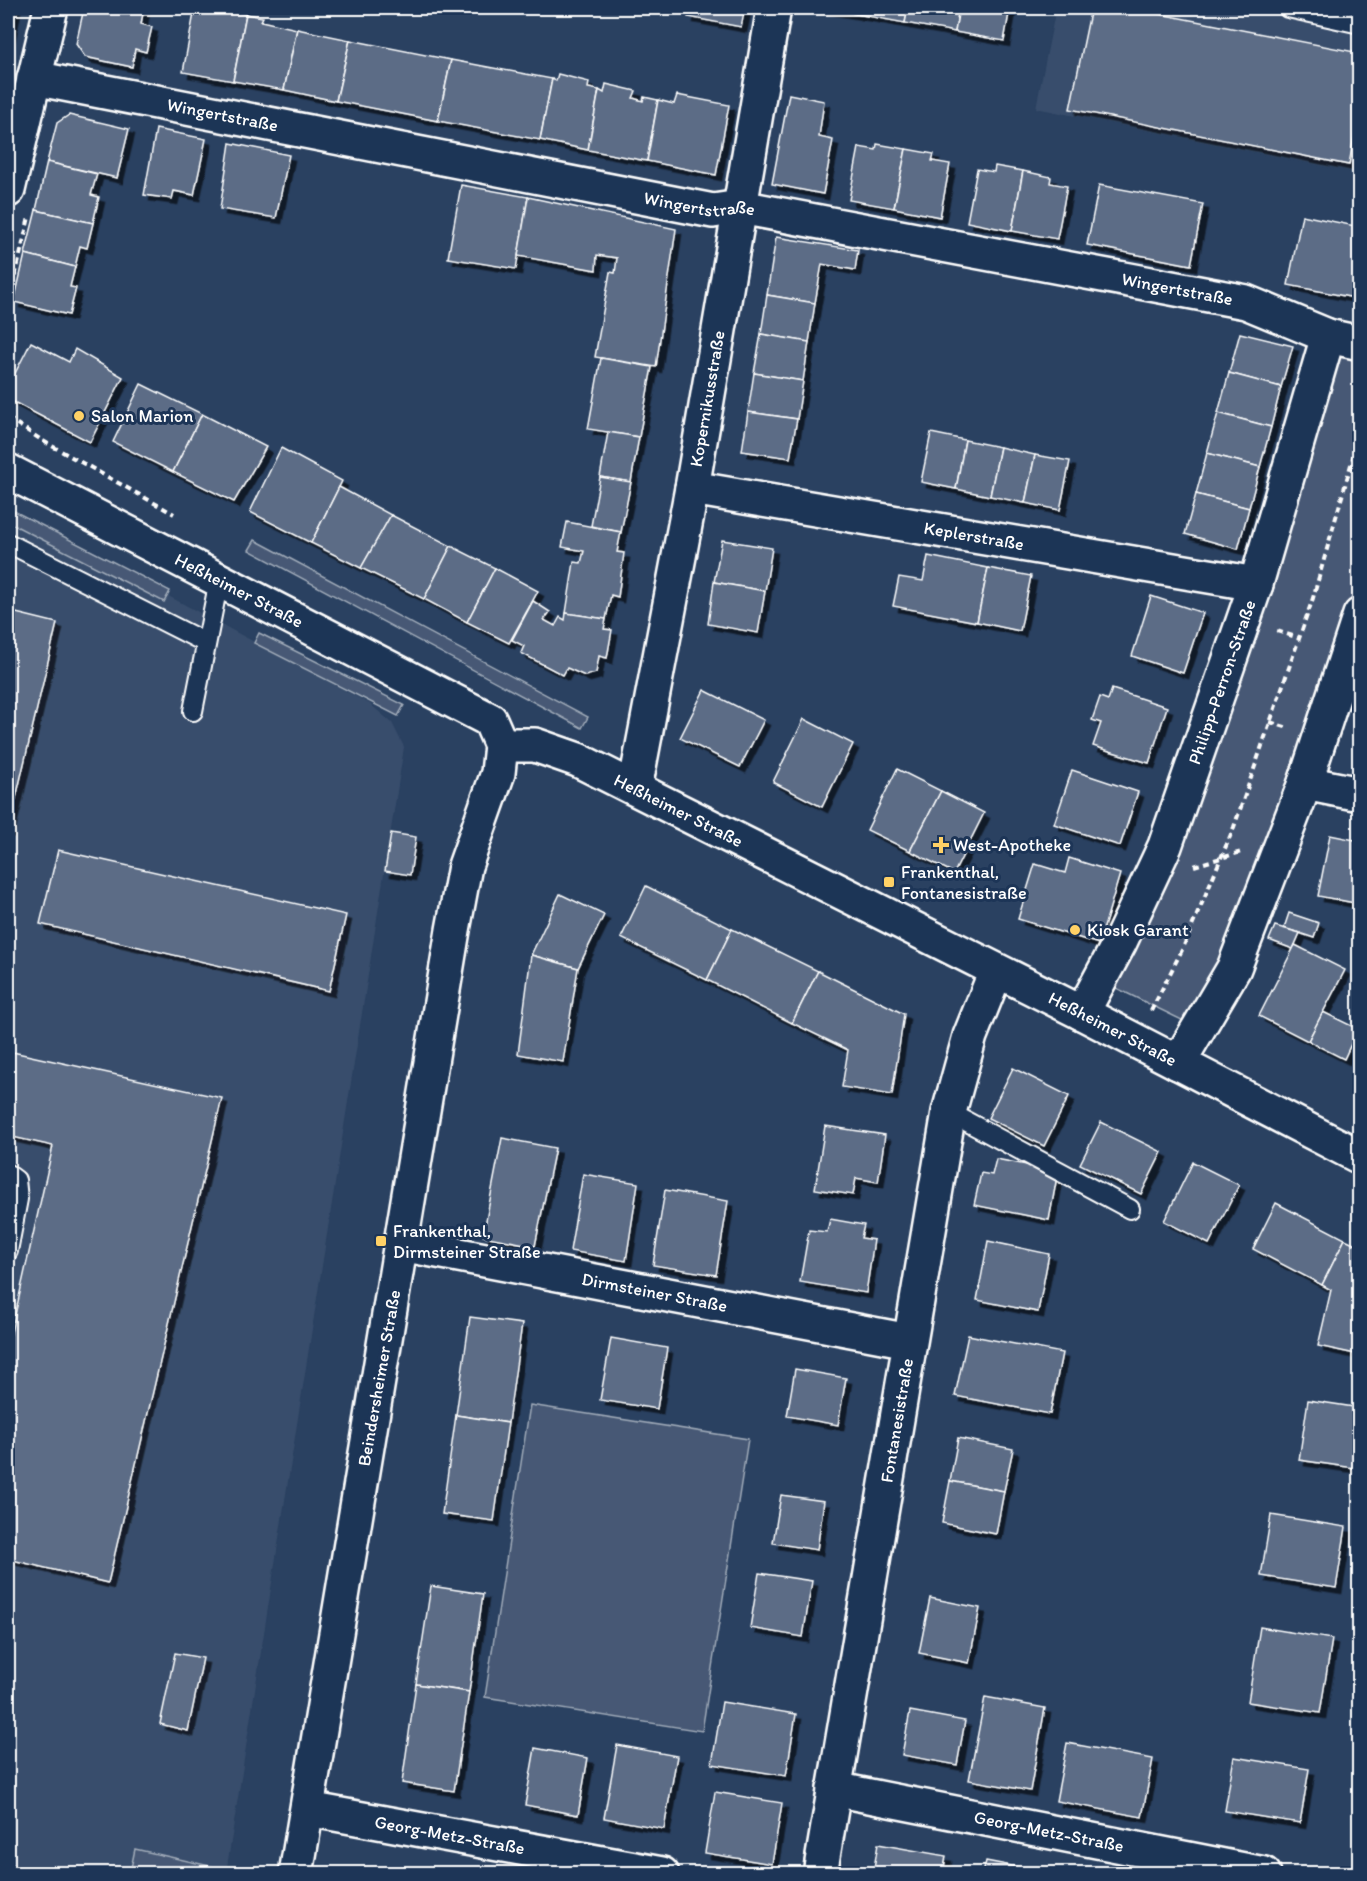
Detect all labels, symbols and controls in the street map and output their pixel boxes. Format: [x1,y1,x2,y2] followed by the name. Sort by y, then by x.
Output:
[165,93,280,137] street label: Wingertstraße
[642,187,757,222] street label: Wingertstraße
[1120,268,1235,310] street label: Wingertstraße
[685,329,730,468] street label: Kopernikusstraße
[91,405,193,427] place label: Salon Marion
[72,409,86,423] marker: Salon Marion
[922,517,1026,555] street label: Keplerstraße
[171,548,307,633] street label: Heßheimer Straße
[1183,597,1261,767] street label: Philipp-Perron-Straße
[610,769,747,852] street label: Heßheimer Straße
[953,834,1071,856] place label: West-Apotheke
[934,838,948,852] marker: West-Apotheke
[901,861,1027,904] place label: Frankenthal, Fontanesistraße
[882,875,896,889] marker: Frankenthal, Fontanesistraße
[1087,919,1189,941] place label: Kiosk Garant
[1068,923,1082,937] marker: Kiosk Garant
[1045,987,1181,1071] street label: Heßheimer Straße
[393,1220,541,1263] place label: Frankenthal, Dirmsteiner Straße
[374,1234,388,1248] marker: Frankenthal, Dirmsteiner Straße
[580,1268,729,1317] street label: Dirmsteiner Straße
[353,1288,405,1468] street label: Beindersheimer Straße
[875,1357,918,1484] street label: Fontanesistraße
[972,1806,1126,1857] street label: Georg-Metz-Straße
[373,1810,527,1860] street label: Georg-Metz-Straße

